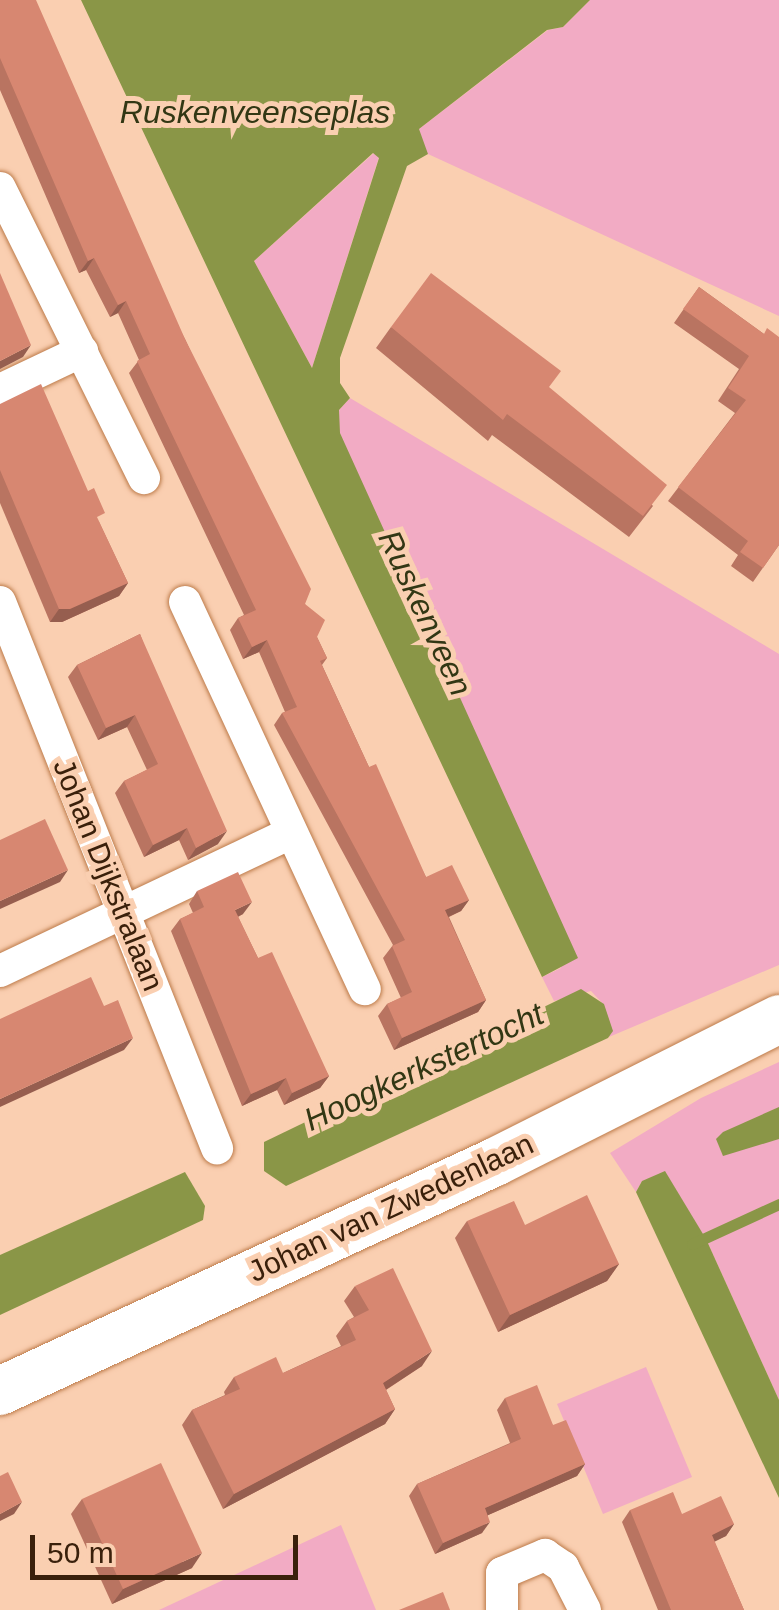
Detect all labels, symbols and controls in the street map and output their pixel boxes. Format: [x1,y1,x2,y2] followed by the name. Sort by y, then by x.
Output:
[120,93,390,131] water label: Ruskenveenseplas
[370,524,480,702] water label: Ruskenveen
[45,754,171,996] street label: Johan Dijkstralaan
[298,995,550,1139] water label: Hoogkerkstertocht
[243,1126,539,1290] street label: Johan van Zwedenlaan
[35,1515,302,1577] scale bar
[47,1536,114,1569] text: 50 m

